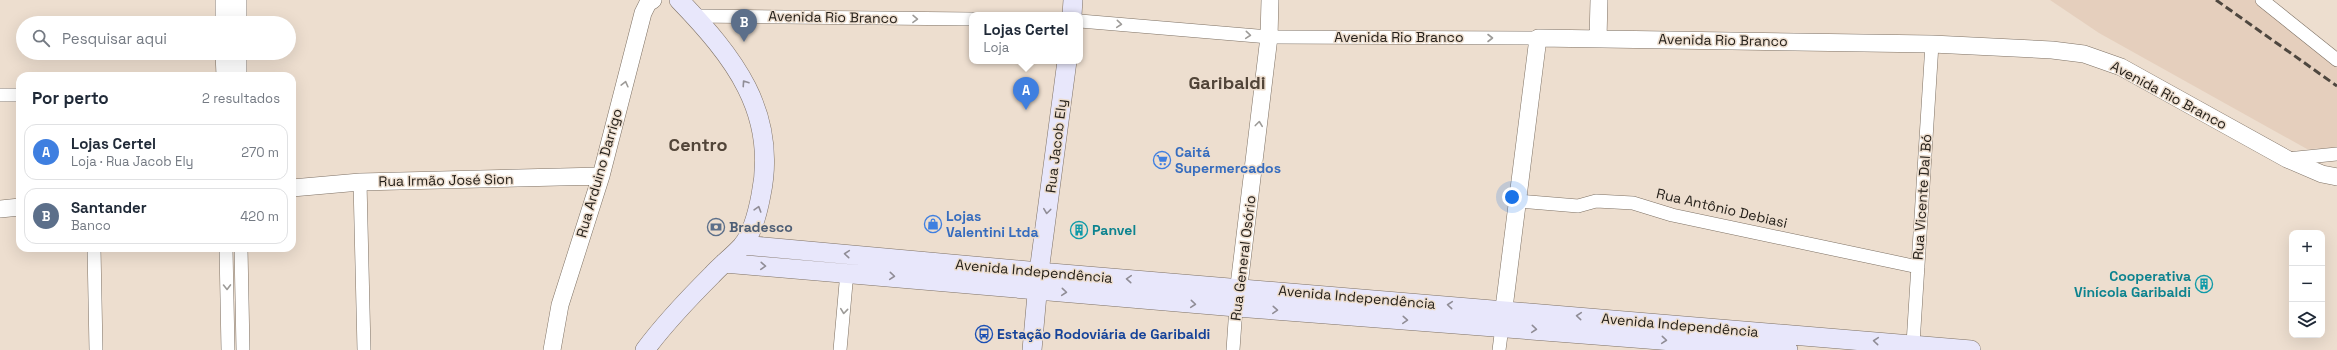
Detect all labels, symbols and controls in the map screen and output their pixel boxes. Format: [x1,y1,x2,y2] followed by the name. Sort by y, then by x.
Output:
[768,7,898,27] street label: Avenida Rio Branco
[731,9,757,42] pin: B
[969,12,1083,64] popup
[912,14,918,23] one-way arrow
[16,16,296,60] search box
[983,20,1069,39] text: Lojas Certel
[1116,20,1122,29] one-way arrow
[30,27,52,49] icon: search
[1334,28,1464,46] street label: Avenida Rio Branco
[62,29,167,48] text: Pesquisar aqui
[1658,30,1788,50] street label: Avenida Rio Branco
[1245,31,1251,40] one-way arrow
[1487,34,1493,42] one-way arrow
[983,39,1009,56] text: Loja
[2108,57,2230,133] street label: Avenida Rio Branco
[1188,71,1266,94] district label: Garibaldi
[1013,77,1039,110] pin: A
[620,81,629,88] one-way arrow
[743,81,750,88] one-way arrow
[32,87,109,109] text: Por perto
[202,90,280,107] text: 2 resultados
[1041,98,1071,194] street label: Rua Jacob Ely
[572,106,626,240] street label: Rua Arduino Darrigo
[1254,121,1263,127] one-way arrow
[669,133,727,156] district label: Centro
[1909,133,1935,261] street label: Rua Vicente Dal Bó
[71,134,156,153] text: Lojas Certel
[1175,143,1281,177] place label: Caitá Supermercados
[42,144,50,161] text: A
[241,144,279,161] text: 270 m
[1152,150,1172,170] supermarket icon: Caitá Supermercados
[71,153,194,170] text: Loja · Rua Jacob Ely
[378,170,514,190] street label: Rua Irmão José Sion
[1655,184,1789,232] street label: Rua Antônio Debiasi
[1502,187,1522,207] your location
[1226,194,1260,322] street label: Rua General Osório
[71,198,147,217] text: Santander
[753,206,762,213] one-way arrow
[946,207,1039,241] place label: Lojas Valentini Ltda
[42,208,50,225] text: B
[240,208,279,225] text: 420 m
[1043,208,1052,214] one-way arrow
[923,214,943,234] shop icon: Lojas Valentini Ltda
[71,217,111,234] text: Banco
[706,217,726,237] bank icon: Bradesco
[729,218,793,236] place label: Bradesco
[1069,220,1089,240] building icon: Panvel
[1092,221,1136,239] place label: Panvel
[2289,230,2325,338] map controls
[2289,230,2325,266] button: +
[844,250,850,259] one-way arrow
[955,255,1113,287] street label: Avenida Independência
[760,261,766,270] one-way arrow
[2289,266,2325,302] button: −
[2074,267,2191,301] place label: Cooperativa Vinícola Garibaldi
[889,272,895,281] one-way arrow
[1126,274,1132,283] one-way arrow
[2194,274,2214,294] building icon: Cooperativa Vinícola Garibaldi
[1278,281,1436,313] street label: Avenida Independência
[223,284,231,290] one-way arrow
[1061,287,1067,296] one-way arrow
[1190,299,1196,308] one-way arrow
[1447,301,1453,310] one-way arrow
[2289,302,2325,338] button: layers
[1272,306,1278,315] one-way arrow
[839,308,848,314] one-way arrow
[1601,309,1759,341] street label: Avenida Independência
[1576,312,1582,321] one-way arrow
[1402,315,1408,324] one-way arrow
[974,324,994,344] bus stop icon: Estação Rodoviária de Garibaldi
[997,325,1210,343] place label: Estação Rodoviária de Garibaldi
[1531,325,1538,334] one-way arrow
[1661,335,1667,344] one-way arrow
[1873,337,1879,346] one-way arrow

